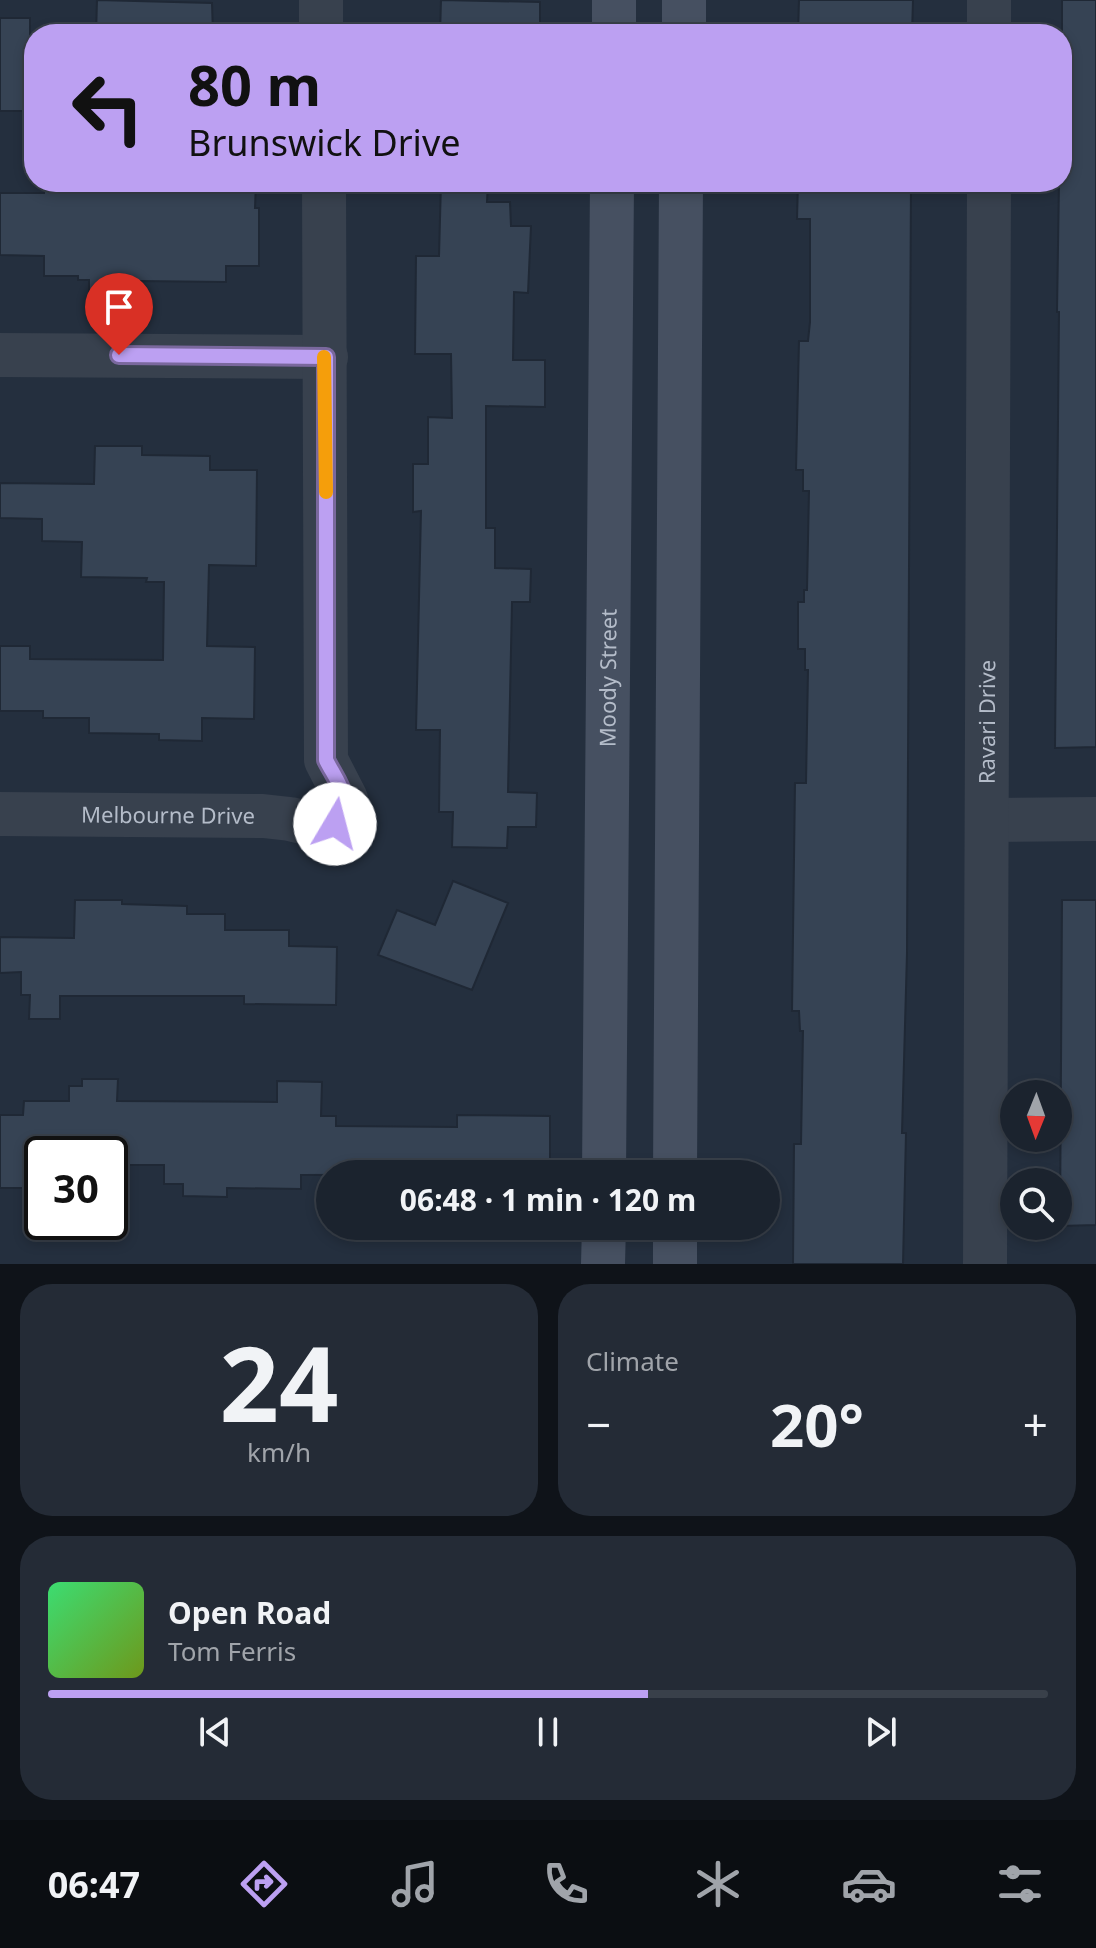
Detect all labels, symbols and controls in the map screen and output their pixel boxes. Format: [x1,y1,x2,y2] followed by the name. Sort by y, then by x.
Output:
[188,46,321,122] text: 80 m
[56,56,160,160] icon: left
[188,118,460,167] text: Brunswick Drive
[85,273,153,355] pin
[97,285,141,329] icon: arrive
[591,609,623,747] street label: Moody Street
[971,660,1001,784] street label: Ravari Drive
[293,782,377,866] position arrow
[81,799,255,830] street label: Melbourne Drive
[1000,1080,1072,1152] north arrow
[1000,1080,1072,1240] map controls
[24,1136,128,1240] speed limit sign: 30
[1000,1168,1072,1240] button: search
[400,1179,696,1220] text: 06:48 · 1 min · 120 m
[220,1311,338,1452] text: 24
[586,1343,679,1379] text: Climate
[770,1383,864,1465] text: 20°
[586,1394,611,1454] text: −
[1023,1394,1048,1454] text: +
[247,1434,311,1470] text: km/h
[168,1592,331,1633] text: Open Road
[168,1633,296,1669] text: Tom Ferris
[193,1710,237,1754] icon: previous
[526,1710,570,1754] icon: pause
[859,1710,903,1754] icon: next
[236,1856,292,1912] icon: directions
[387,1856,443,1912] icon: music
[538,1856,594,1912] icon: phone
[690,1856,746,1912] icon: climate
[841,1856,897,1912] icon: car
[992,1856,1048,1912] icon: filters
[48,1860,140,1909] text: 06:47

